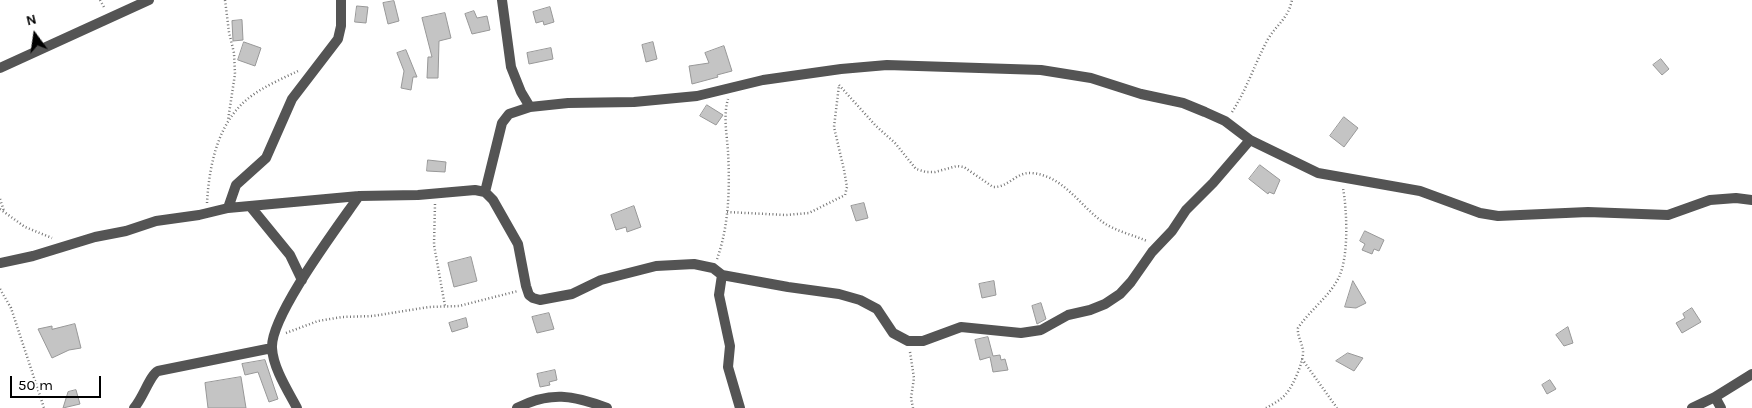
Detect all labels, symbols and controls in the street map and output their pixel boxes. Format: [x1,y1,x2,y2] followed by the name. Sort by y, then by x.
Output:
[10,10,60,60] north arrow
[24,10,38,29] text: N
[12,366,104,398] scale bar
[18,376,53,394] text: 50 m

